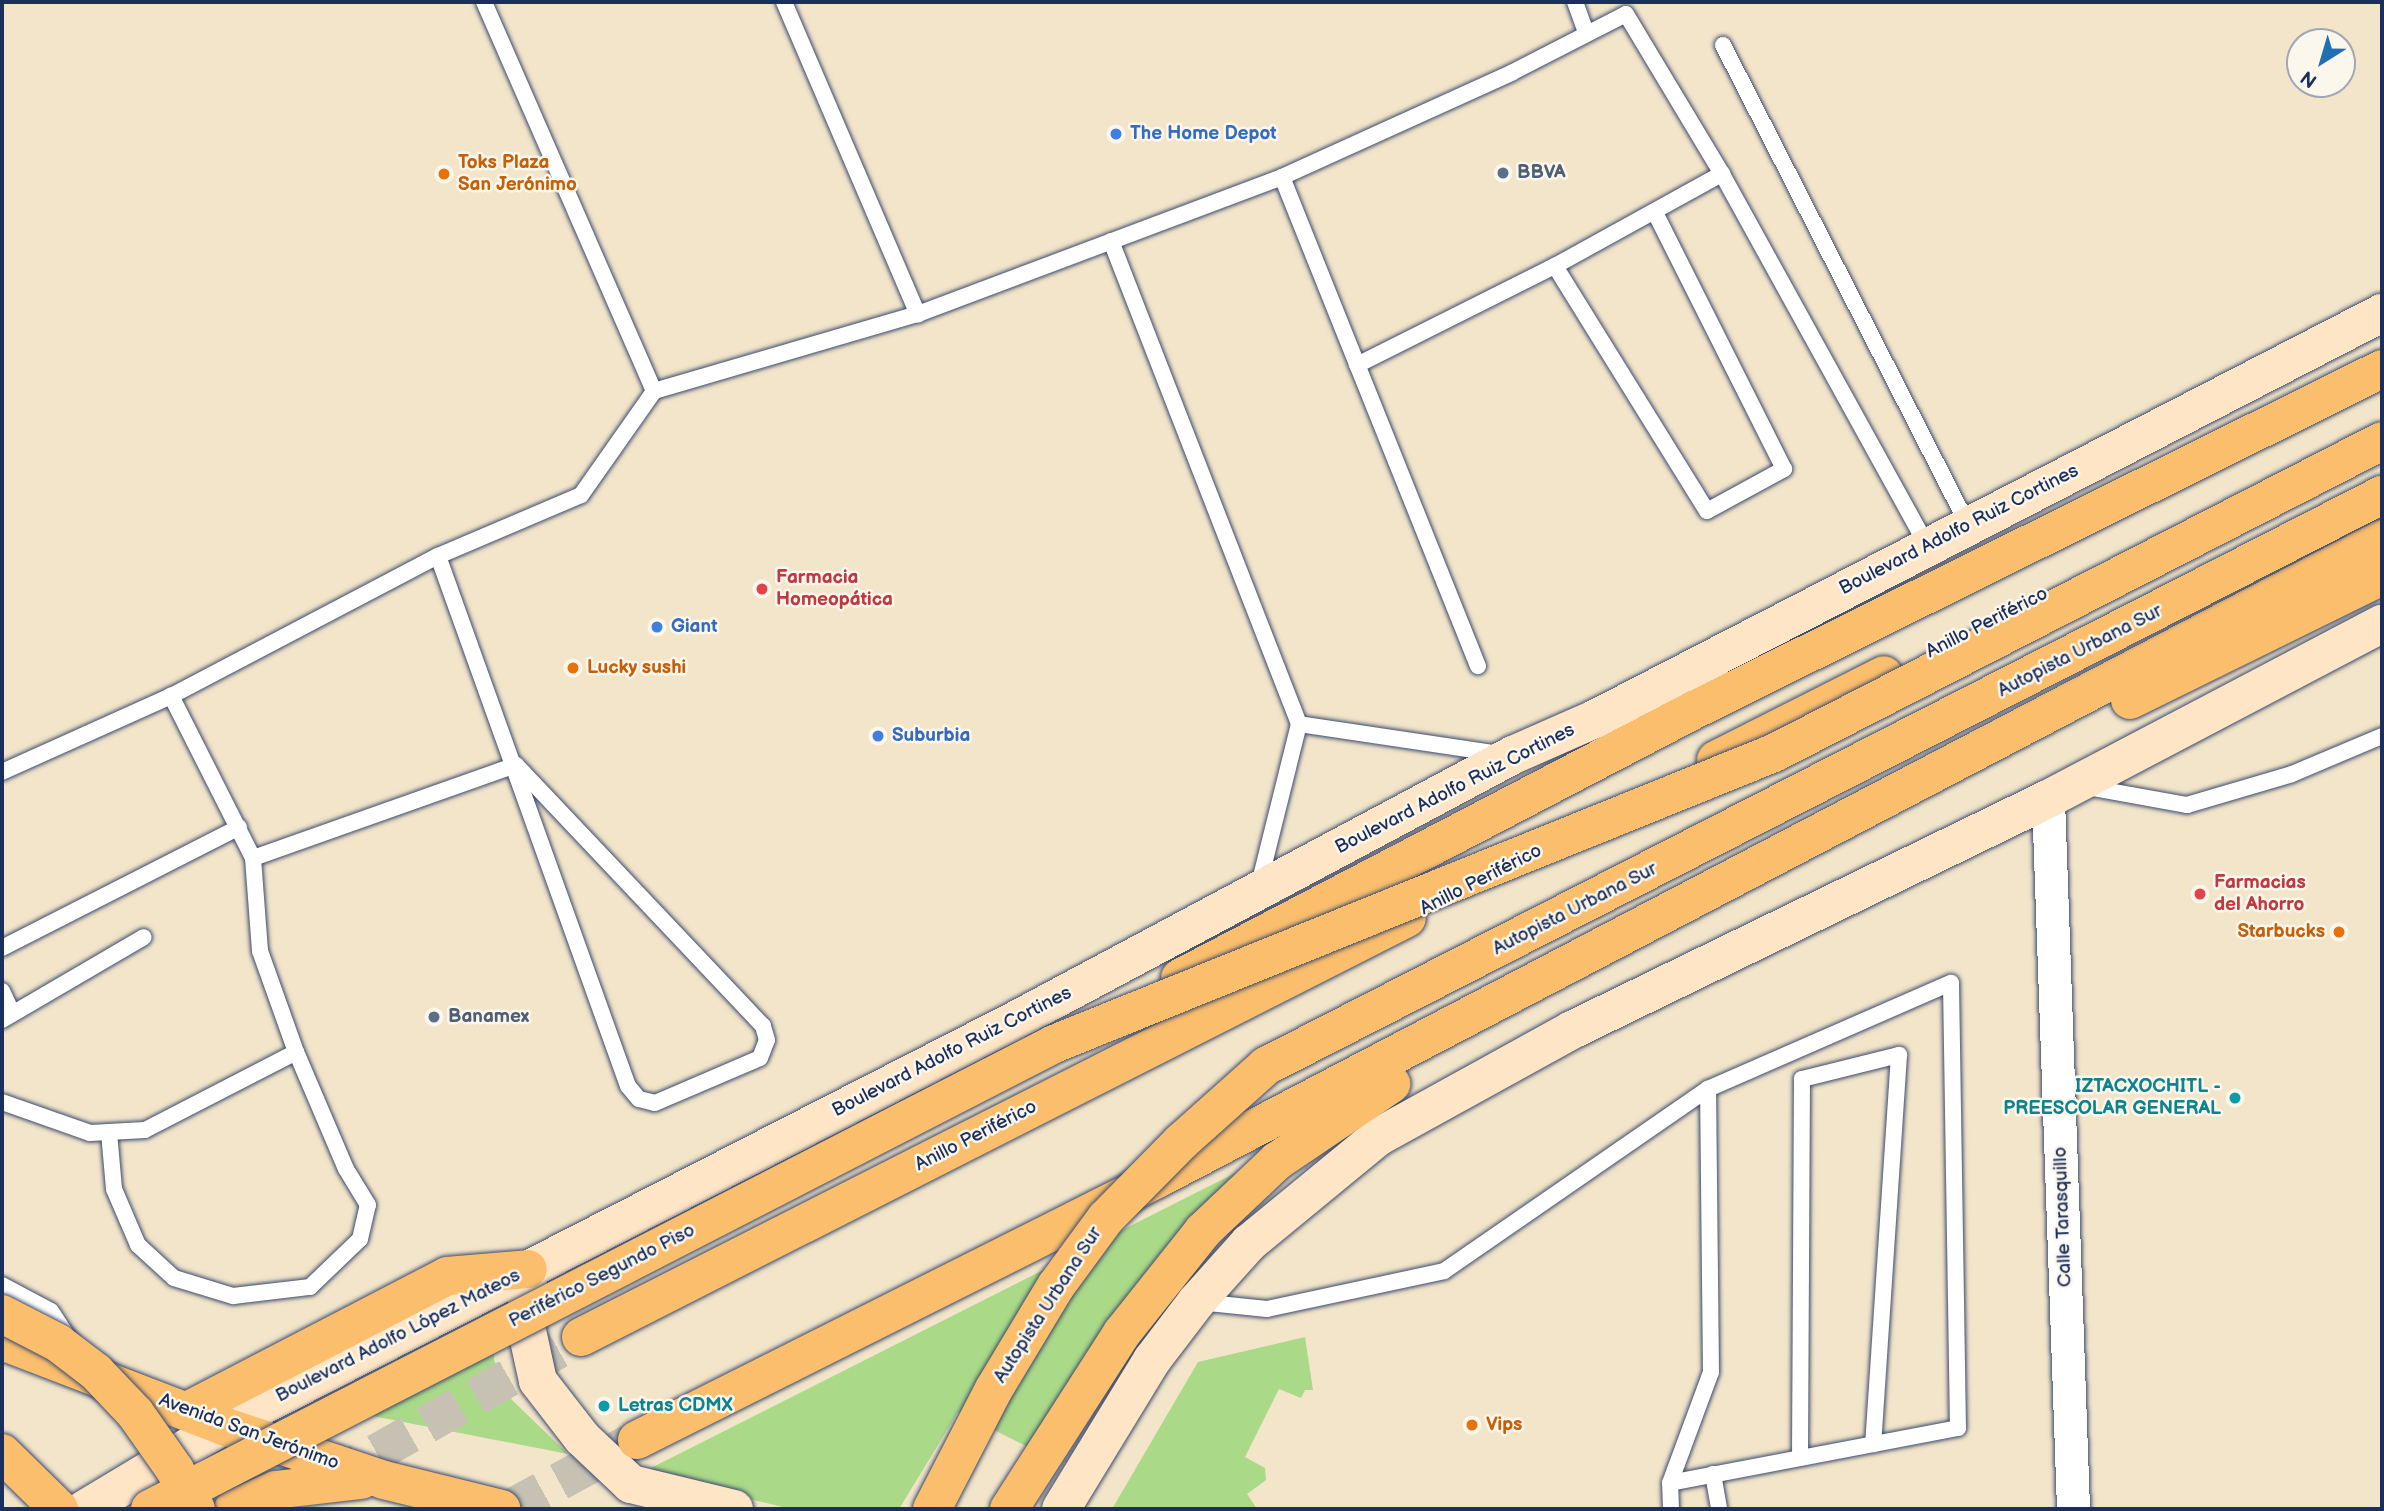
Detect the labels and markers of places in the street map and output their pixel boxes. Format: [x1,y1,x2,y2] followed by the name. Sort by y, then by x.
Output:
[1130,123,1277,145] place label: The Home Depot
[1108,126,1124,142] marker: The Home Depot
[458,152,577,196] place label: Toks Plaza San Jerónimo
[1517,162,1566,184] place label: BBVA
[1495,165,1511,181] marker: BBVA
[436,166,452,182] marker: Toks Plaza San Jerónimo
[776,567,893,611] place label: Farmacia Homeopática
[754,581,770,597] marker: Farmacia Homeopática
[671,616,717,638] place label: Giant
[649,619,665,635] marker: Giant
[587,657,687,679] place label: Lucky sushi
[565,660,581,676] marker: Lucky sushi
[892,725,970,747] place label: Suburbia
[870,728,886,744] marker: Suburbia
[2214,872,2306,916] place label: Farmacias del Ahorro
[2192,886,2208,902] marker: Farmacias del Ahorro
[2237,921,2325,943] place label: Starbucks
[2331,924,2347,940] marker: Starbucks
[448,1006,529,1028] place label: Banamex
[426,1009,442,1025] marker: Banamex
[2003,1076,2221,1120] place label: IZTACXOCHITL - PREESCOLAR GENERAL
[2227,1090,2243,1106] marker: IZTACXOCHITL - PREESCOLAR GENERAL
[618,1395,733,1417] place label: Letras CDMX
[596,1398,612,1414] marker: Letras CDMX
[1486,1414,1522,1436] place label: Vips
[1464,1417,1480,1433] marker: Vips

